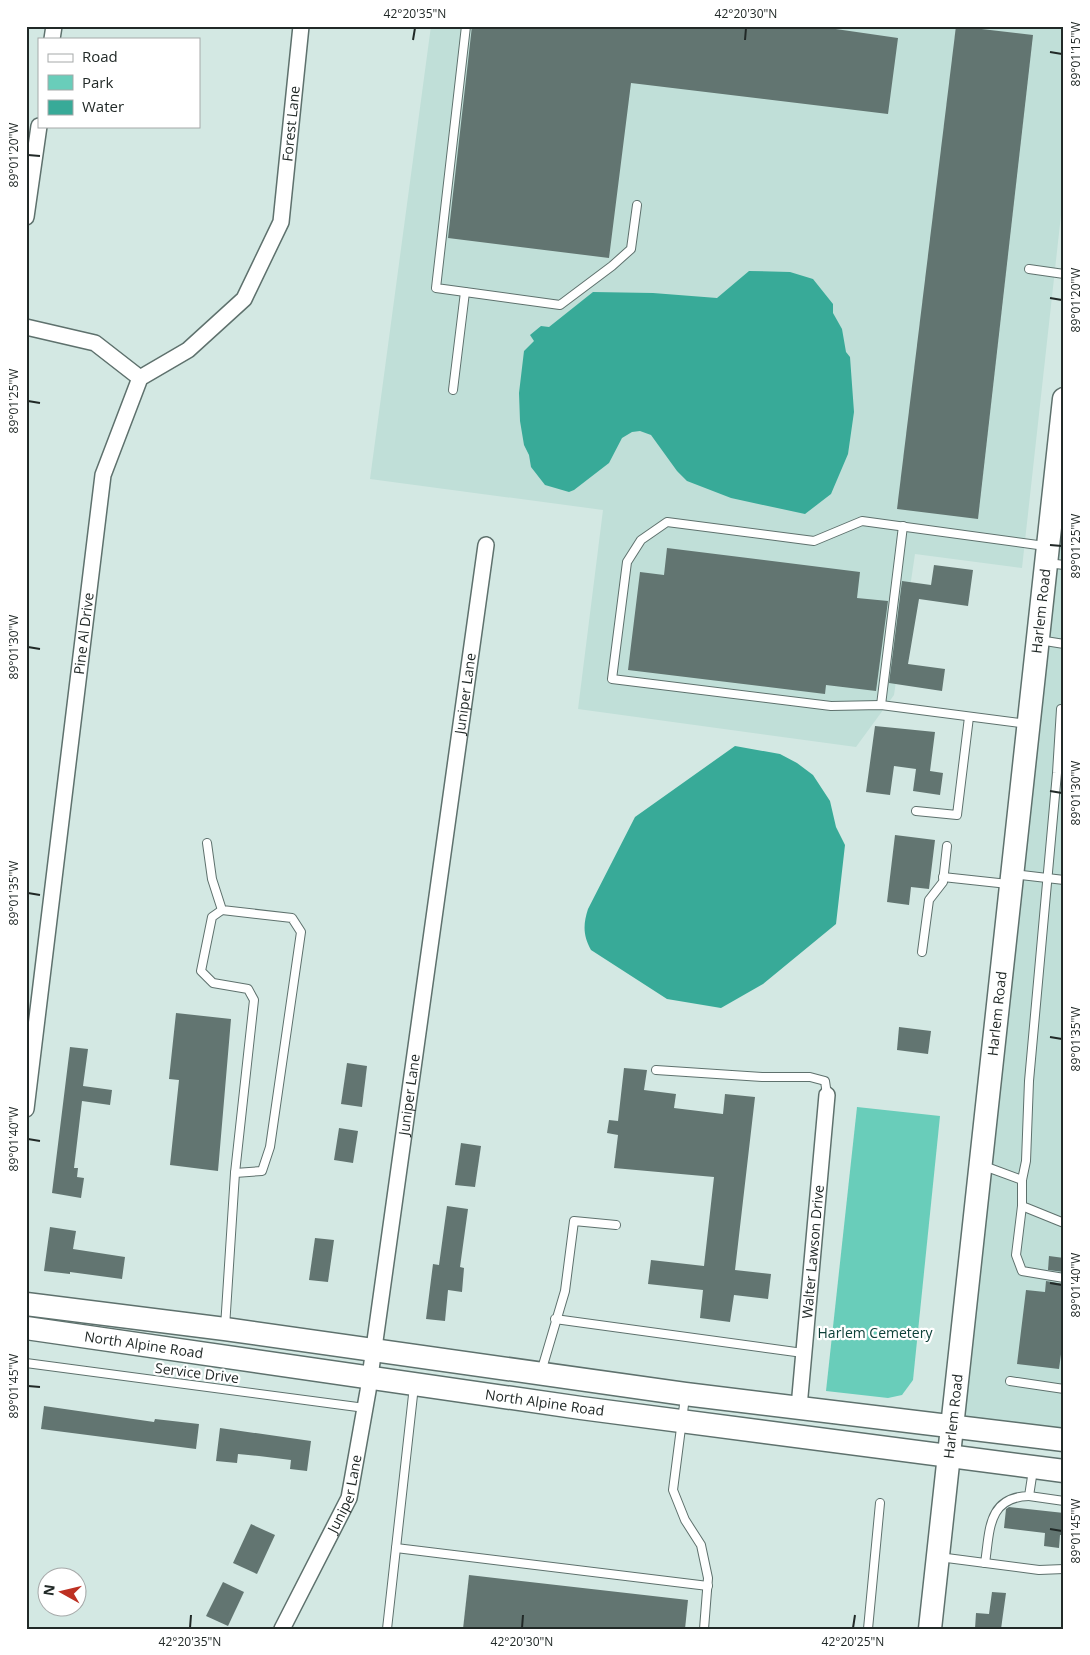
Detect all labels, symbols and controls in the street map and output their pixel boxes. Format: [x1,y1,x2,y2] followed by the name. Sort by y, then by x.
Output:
[384,5,446,22] text: 42°20'35"N
[715,5,777,22] text: 42°20'30"N
[1067,22,1084,86] text: 89°01'15"W
[38,38,200,128] legend
[82,46,118,66] text: Road
[82,72,113,92] text: Park
[277,85,304,163] street label: Forest Lane
[82,96,124,116] text: Water
[5,123,22,187] text: 89°01'20"W
[1067,268,1084,332] text: 89°01'20"W
[5,369,22,433] text: 89°01'25"W
[1067,514,1084,578] text: 89°01'25"W
[1026,568,1054,654] street label: Harlem Road
[69,591,98,676] street label: Pine Al Drive
[5,615,22,679] text: 89°01'30"W
[449,652,480,737] street label: Juniper Lane
[1067,761,1084,825] text: 89°01'30"W
[5,861,22,925] text: 89°01'35"W
[982,970,1011,1057] street label: Harlem Road
[1067,1007,1084,1071] text: 89°01'35"W
[393,1053,424,1138] street label: Juniper Lane
[5,1107,22,1171] text: 89°01'40"W
[797,1184,828,1319] street label: Walter Lawson Drive
[1067,1253,1084,1317] text: 89°01'40"W
[818,1323,933,1342] park label: Harlem Cemetery
[83,1327,205,1362] street label: North Alpine Road
[5,1354,22,1418] text: 89°01'45"W
[154,1358,240,1387] street label: Service Drive
[939,1373,967,1460] street label: Harlem Road
[484,1384,605,1420] street label: North Alpine Road
[322,1453,366,1538] street label: Juniper Lane
[1067,1499,1084,1563] text: 89°01'45"W
[38,1568,88,1618] north arrow
[38,1583,59,1597] text: N
[159,1633,221,1650] text: 42°20'35"N
[491,1633,553,1650] text: 42°20'30"N
[822,1633,884,1650] text: 42°20'25"N

